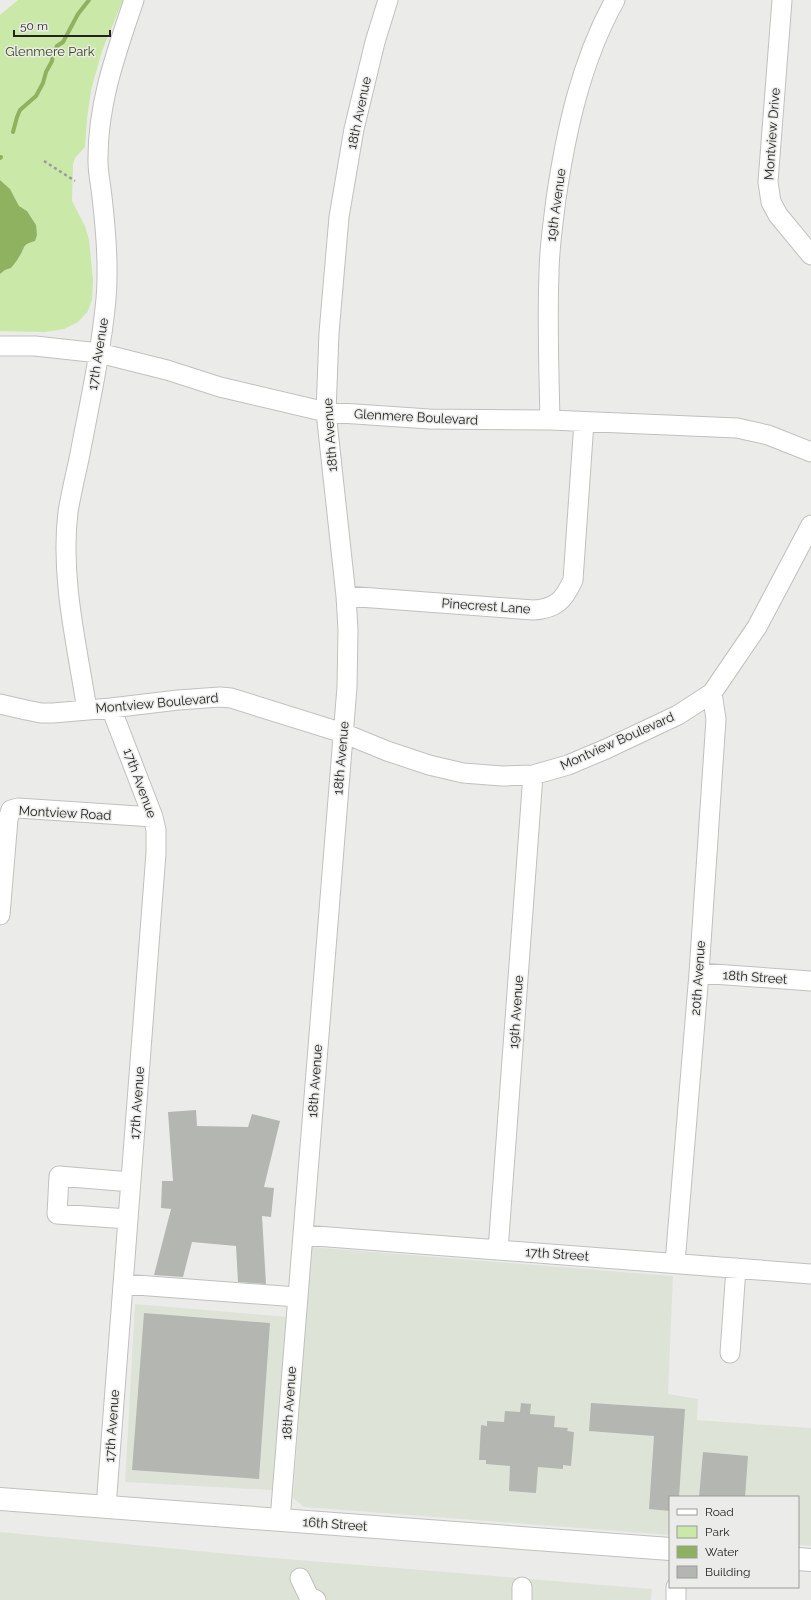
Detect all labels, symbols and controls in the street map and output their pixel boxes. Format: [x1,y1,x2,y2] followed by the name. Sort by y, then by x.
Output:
[14,12,110,38] scale bar
[20,19,48,33] text: 50 m
[5,44,95,59] park label: Glenmere Park
[344,75,374,151] street label: 18th Avenue
[761,87,783,181] street label: Montview Drive
[543,167,569,243] street label: 19th Avenue
[85,316,111,391] street label: 17th Avenue
[320,397,340,472] street label: 18th Avenue
[354,406,478,428] street label: Glenmere Boulevard
[441,595,531,617] street label: Pinecrest Lane
[95,690,219,716] street label: Montview Boulevard
[558,709,676,773] street label: Montview Boulevard
[330,720,352,795] street label: 18th Avenue
[120,746,160,820] street label: 17th Avenue
[18,803,112,823] street label: Montview Road
[688,940,708,1016] street label: 20th Avenue
[722,967,788,987] street label: 18th Street
[506,974,526,1049] street label: 19th Avenue
[305,1043,325,1118] street label: 18th Avenue
[127,1066,147,1140] street label: 17th Avenue
[525,1244,590,1264] street label: 17th Street
[279,1365,299,1440] street label: 18th Avenue
[102,1389,122,1463] street label: 17th Avenue
[669,1496,799,1588] legend
[705,1505,734,1519] text: Road
[302,1514,368,1534] street label: 16th Street
[705,1525,730,1539] text: Park
[705,1545,739,1559] text: Water
[705,1565,751,1579] text: Building

